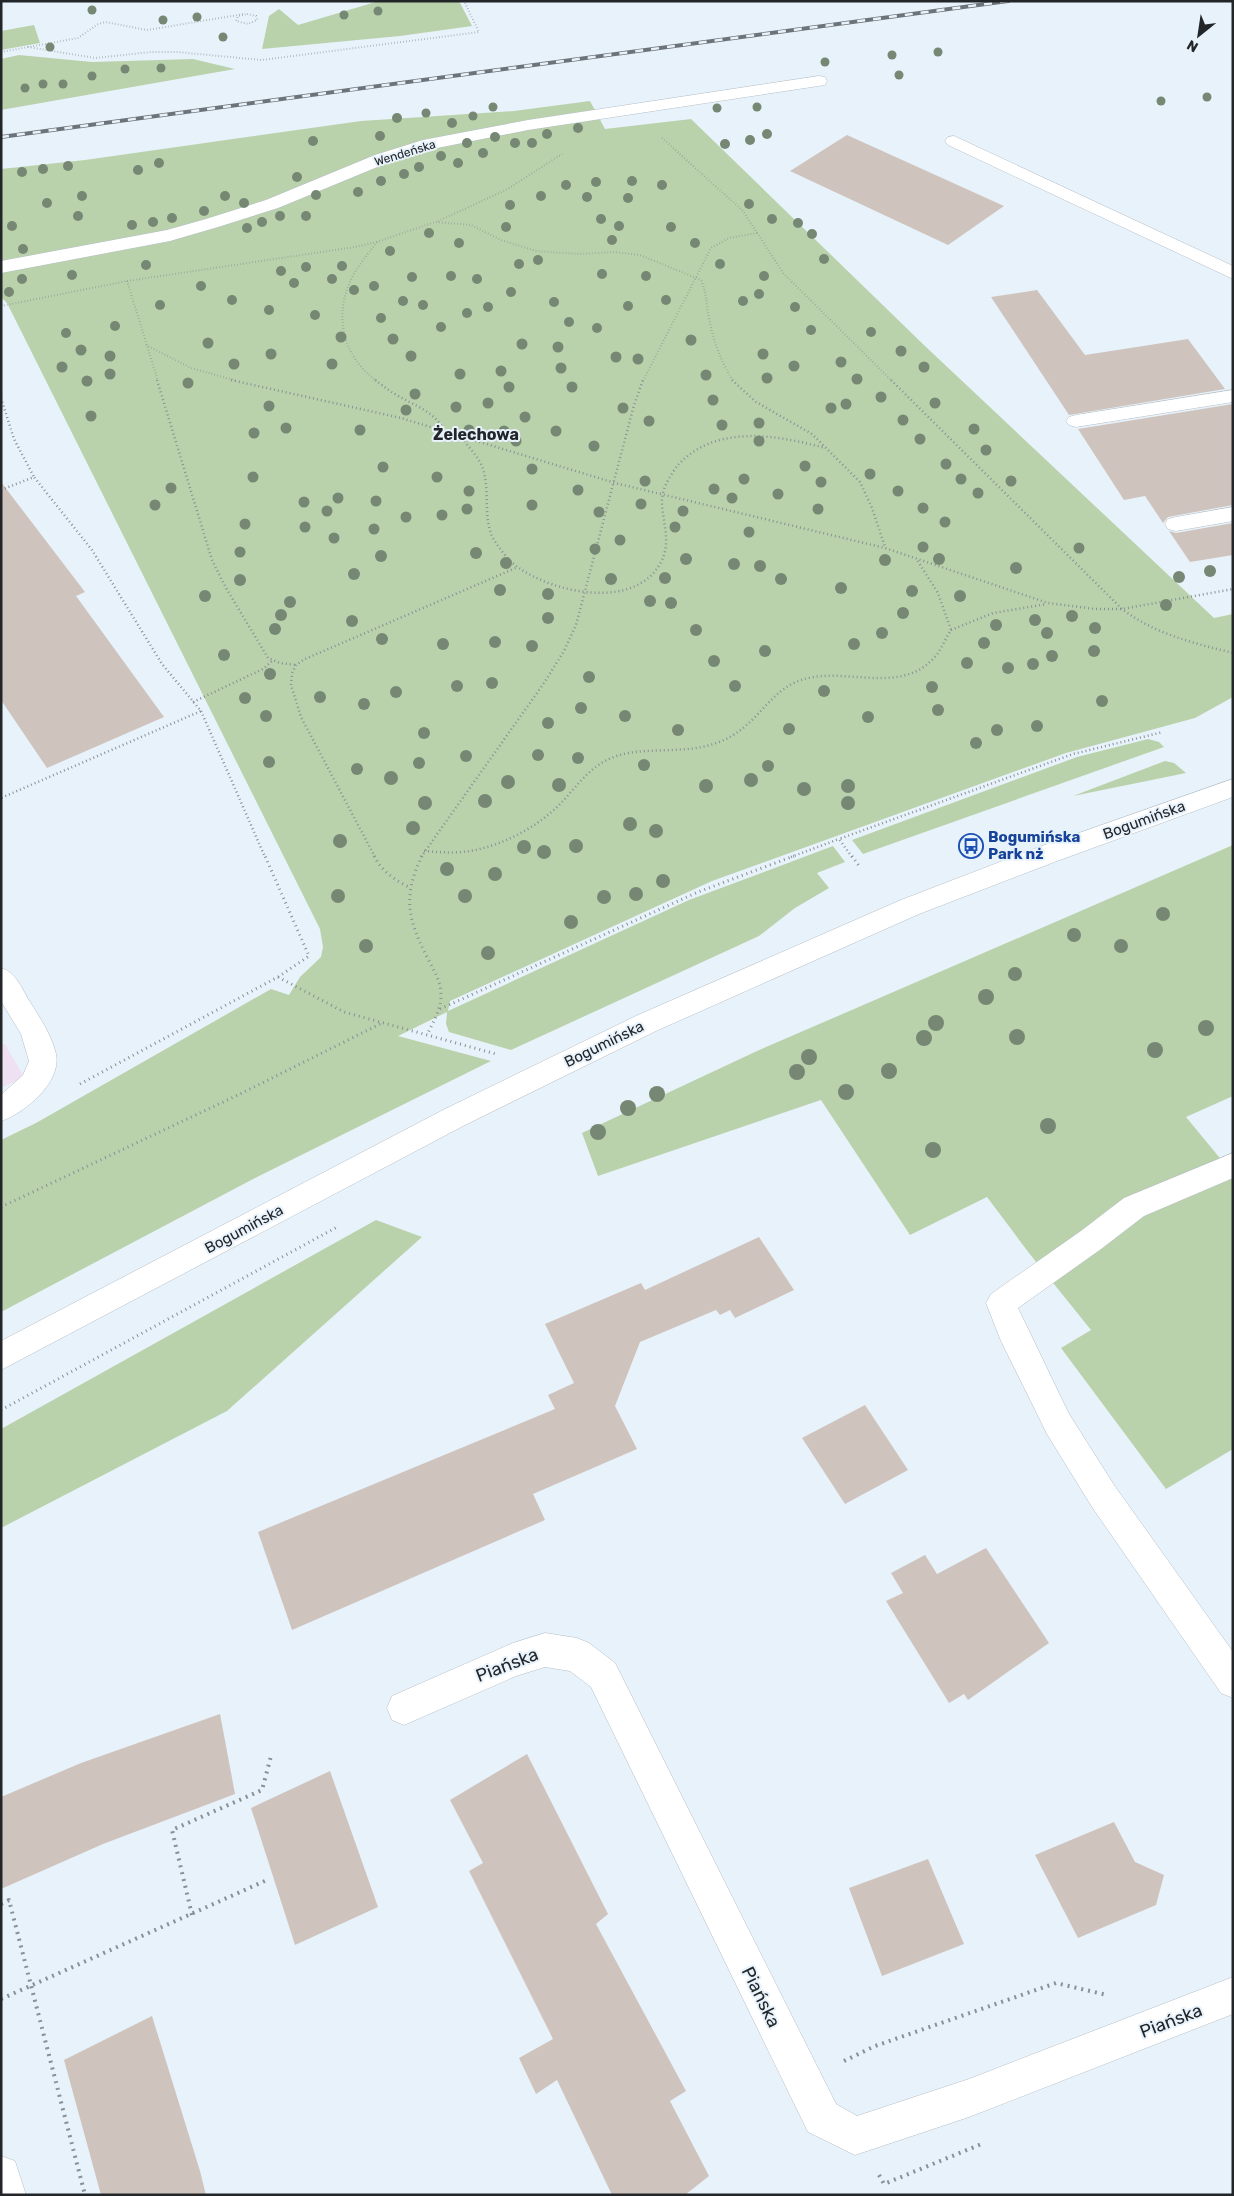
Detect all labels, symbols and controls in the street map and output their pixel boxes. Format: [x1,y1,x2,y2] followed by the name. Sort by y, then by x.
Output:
[1174,10,1224,60] north arrow
[1184,36,1201,56] text: N
[373,137,437,169] street label: Wendeńska
[433,425,519,444] district label: Żelechowa
[1100,797,1188,843] street label: Bogumińska
[988,828,1080,863] place label: Bogumińska Park nż
[958,833,984,859] bus stop icon: Bogumińska Park nż
[561,1017,647,1071] street label: Bogumińska
[202,1201,286,1257] street label: Bogumińska
[473,1643,541,1687] street label: Piańska
[737,1963,785,2031] street label: Piańska
[1137,1999,1205,2043] street label: Piańska

